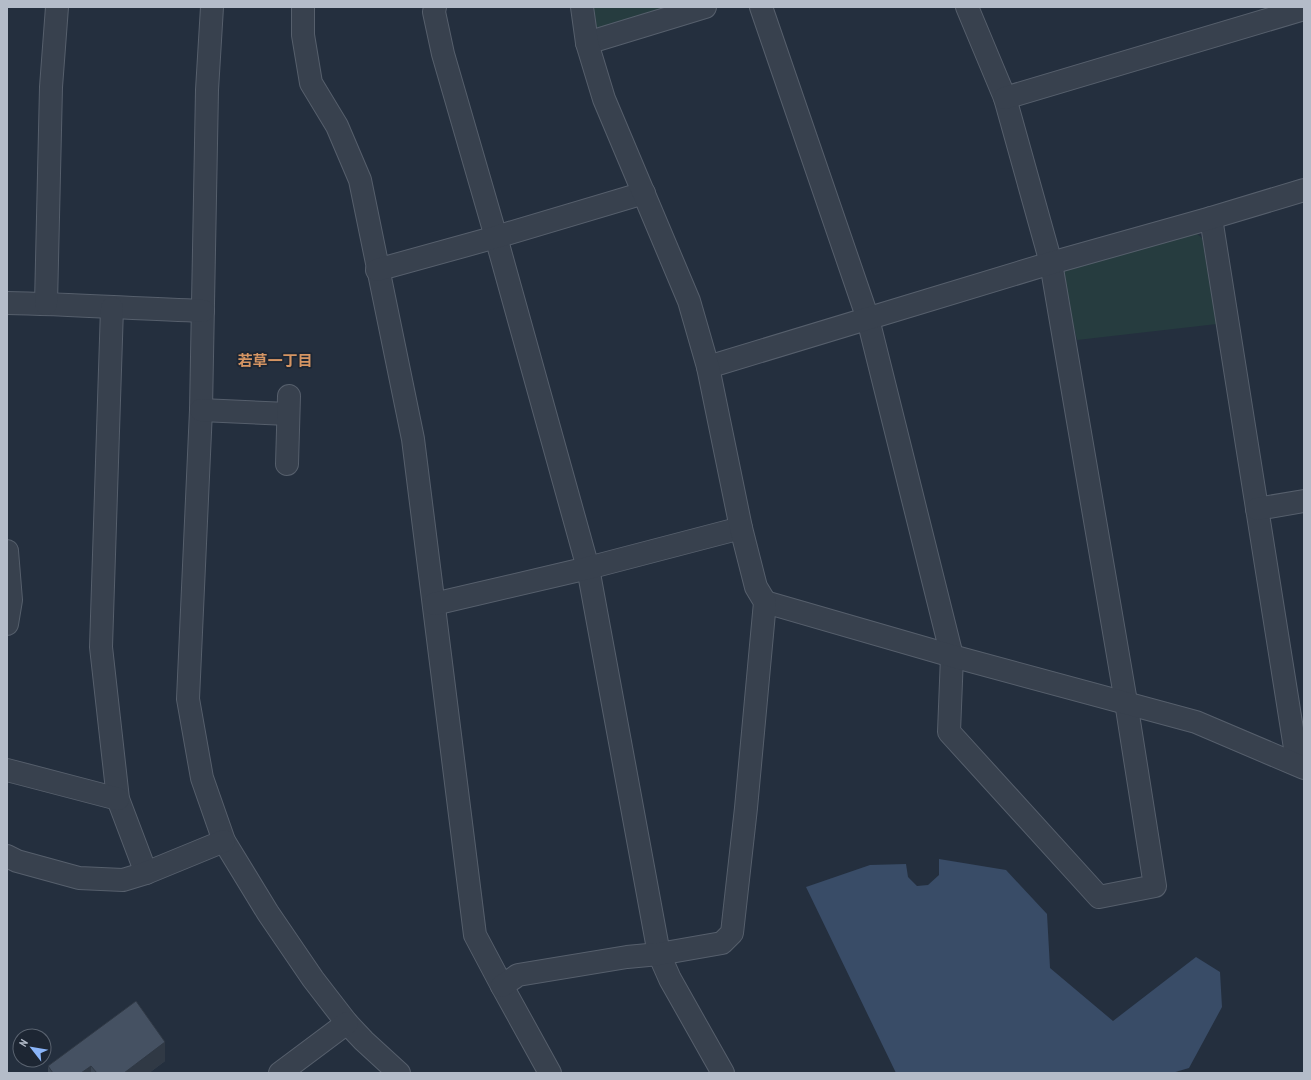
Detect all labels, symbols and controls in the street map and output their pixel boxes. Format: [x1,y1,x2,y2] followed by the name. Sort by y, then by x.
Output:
[237,351,313,370] district label: 若草一丁目
[12,1028,52,1068] north arrow
[16,1037,31,1049] text: N

